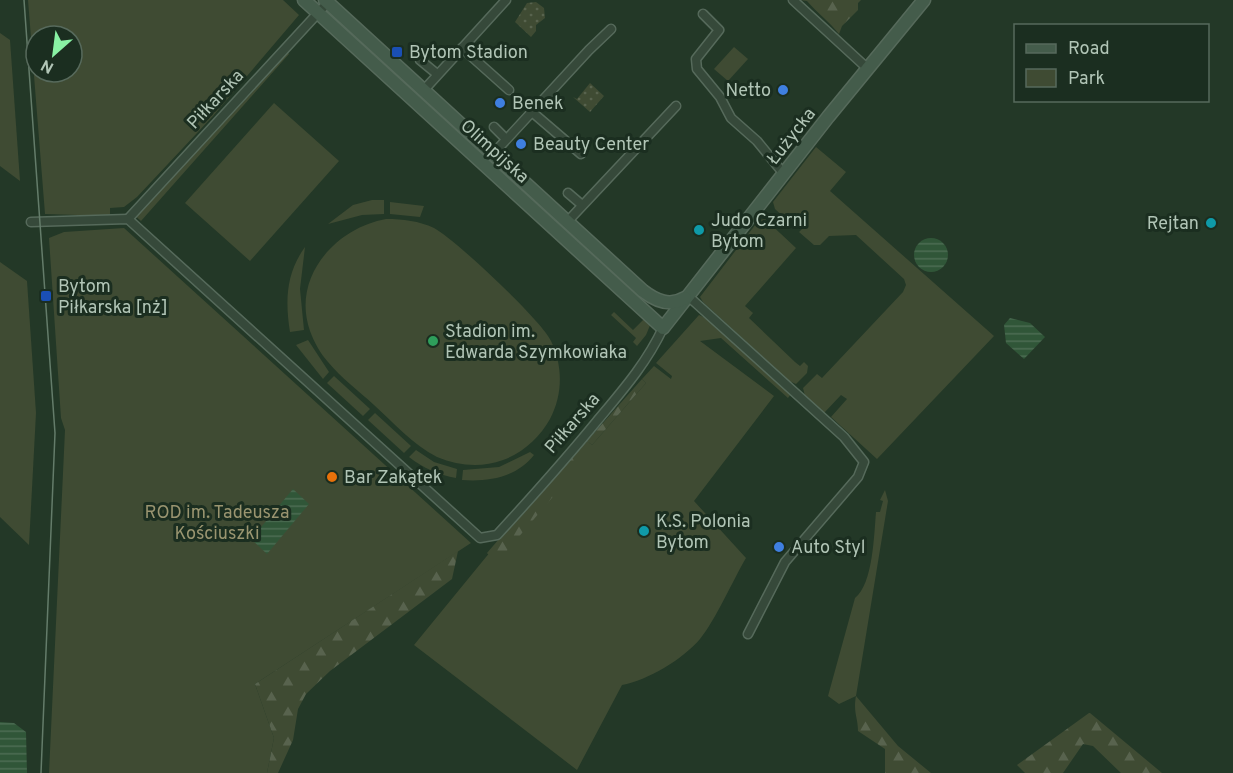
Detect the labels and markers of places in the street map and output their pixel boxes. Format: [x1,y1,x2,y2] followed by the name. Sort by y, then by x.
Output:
[409,42,528,65] place label: Bytom Stadion
[390,45,404,59] marker: Bytom Stadion
[726,80,771,103] place label: Netto
[776,83,790,97] marker: Netto
[512,93,563,116] place label: Benek
[493,96,507,110] marker: Benek
[533,134,649,157] place label: Beauty Center
[514,137,528,151] marker: Beauty Center
[711,210,807,254] place label: Judo Czarni Bytom
[1147,213,1199,236] place label: Rejtan
[1204,216,1218,230] marker: Rejtan
[692,223,706,237] marker: Judo Czarni Bytom
[58,276,168,320] place label: Bytom Piłkarska [nż]
[39,289,53,303] marker: Bytom Piłkarska [nż]
[445,321,627,365] place label: Stadion im. Edwarda Szymkowiaka
[426,334,440,348] marker: Stadion im. Edwarda Szymkowiaka
[344,467,442,490] place label: Bar Zakątek
[325,470,339,484] marker: Bar Zakątek
[656,511,751,555] place label: K.S. Polonia Bytom
[637,524,651,538] marker: K.S. Polonia Bytom
[791,537,866,560] place label: Auto Styl
[772,540,786,554] marker: Auto Styl

